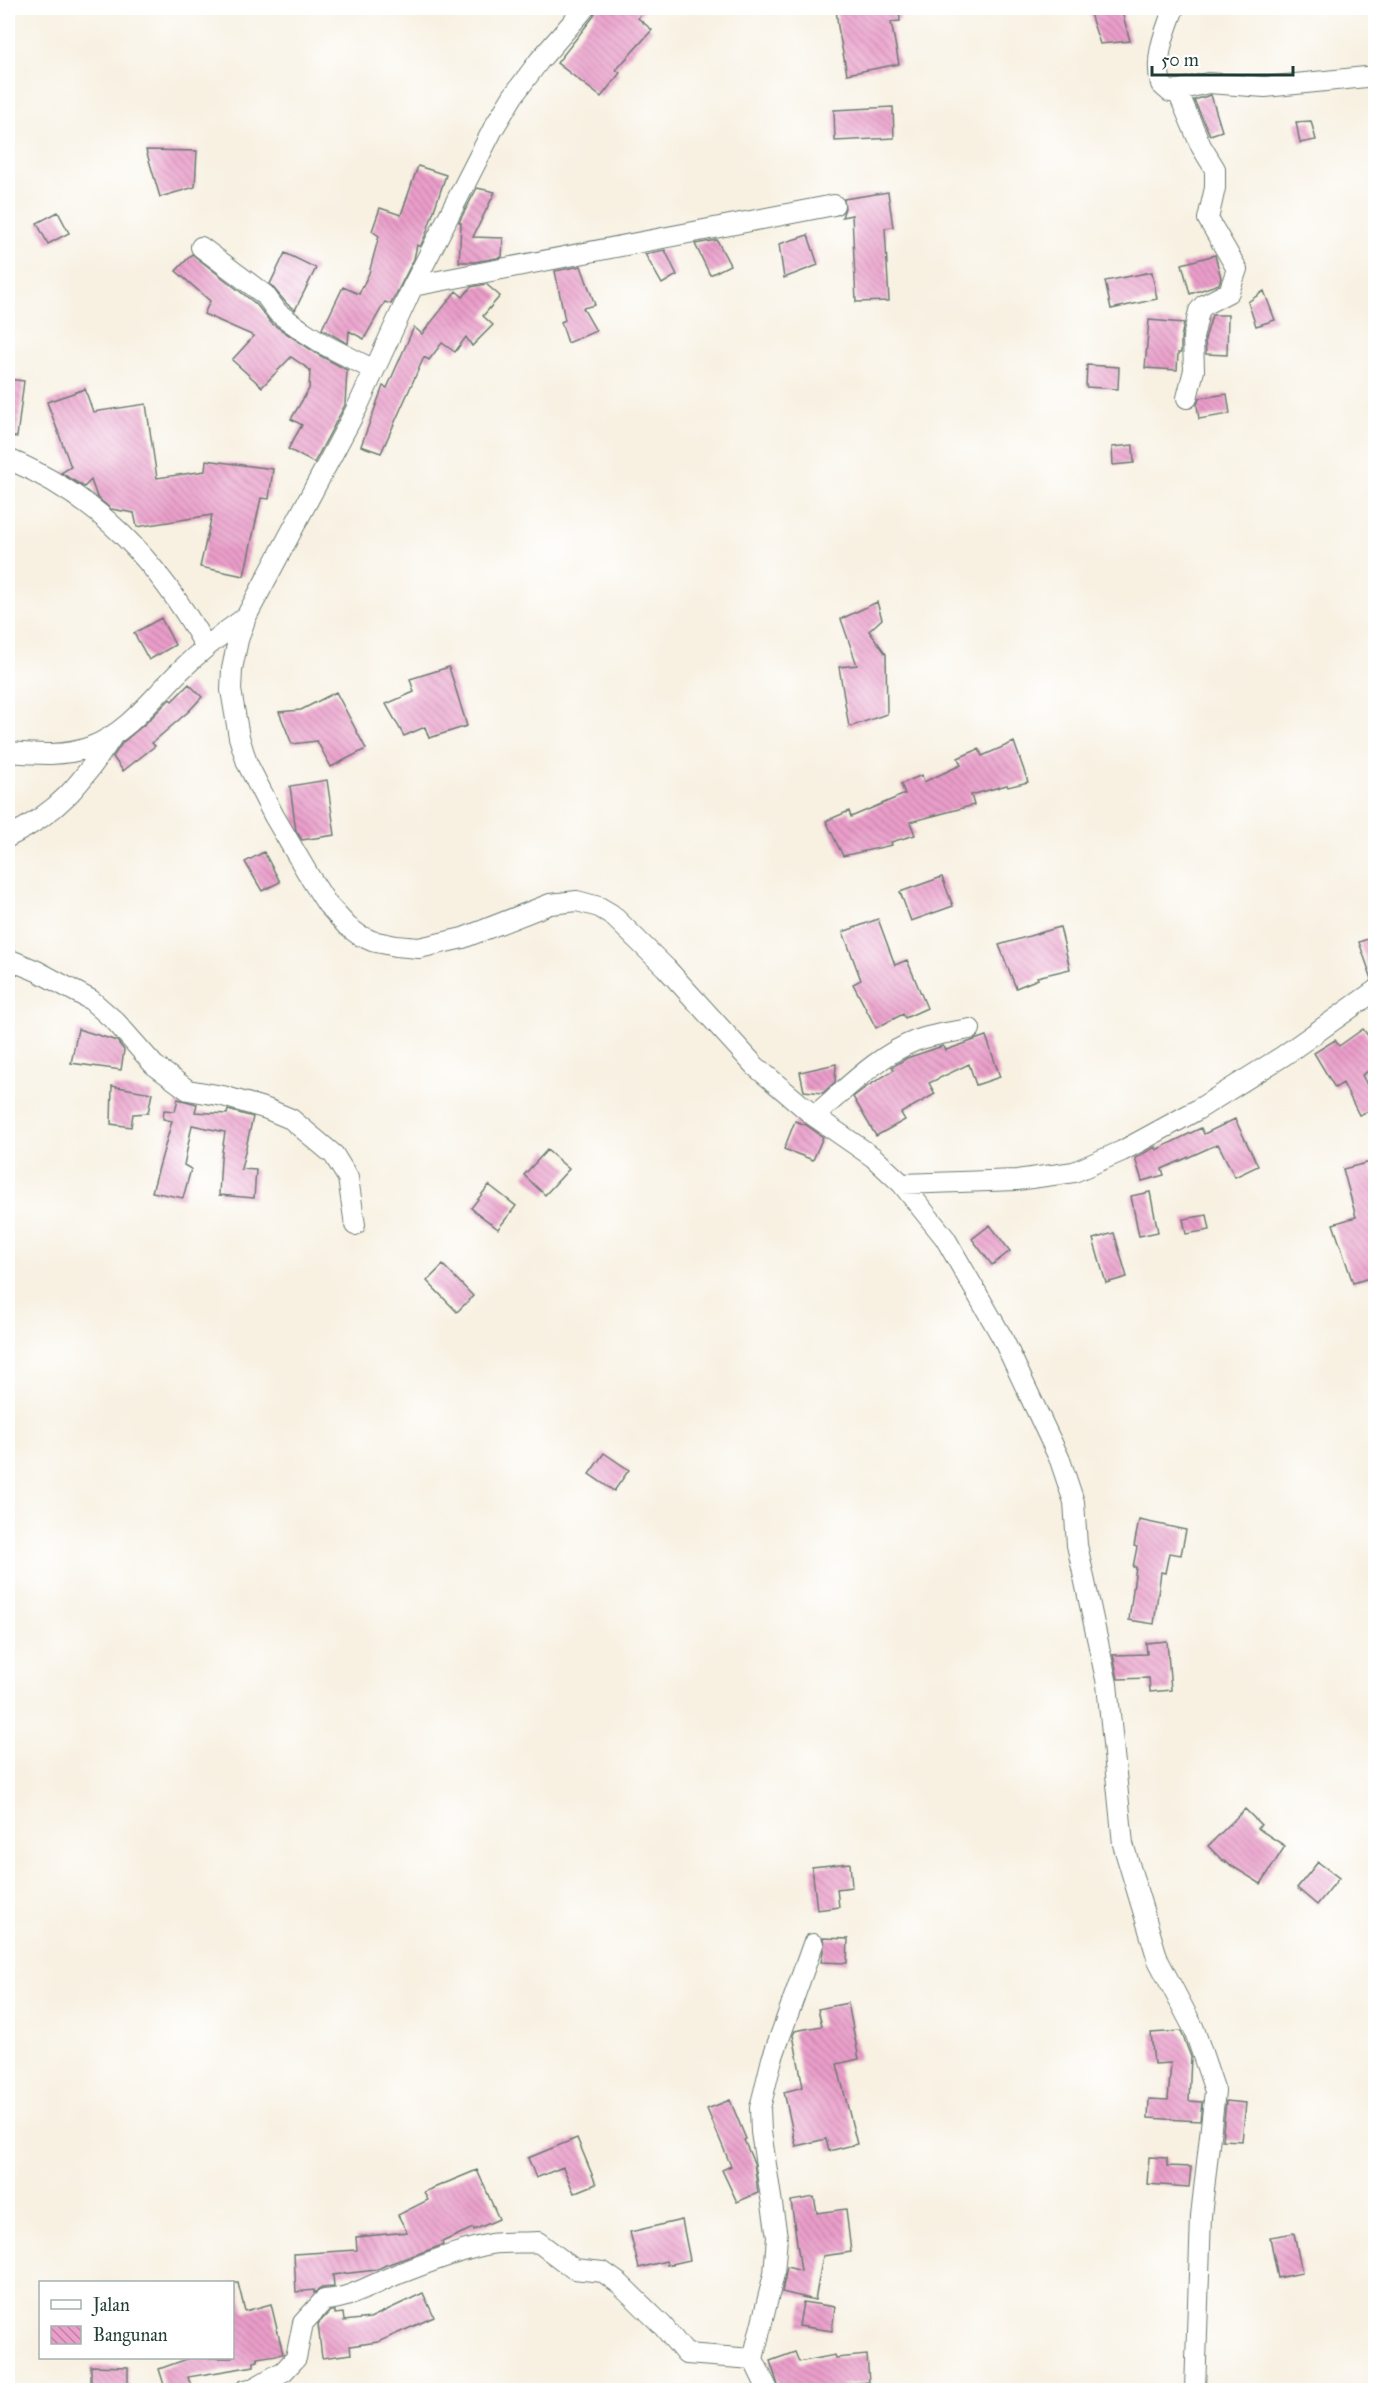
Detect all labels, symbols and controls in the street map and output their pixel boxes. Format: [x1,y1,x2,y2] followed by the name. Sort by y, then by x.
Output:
[1152,39,1293,77] scale bar
[1161,49,1199,71] text: 50 m
[39,2281,234,2359] legend
[91,2294,130,2317] text: Jalan
[93,2324,168,2347] text: Bangunan

